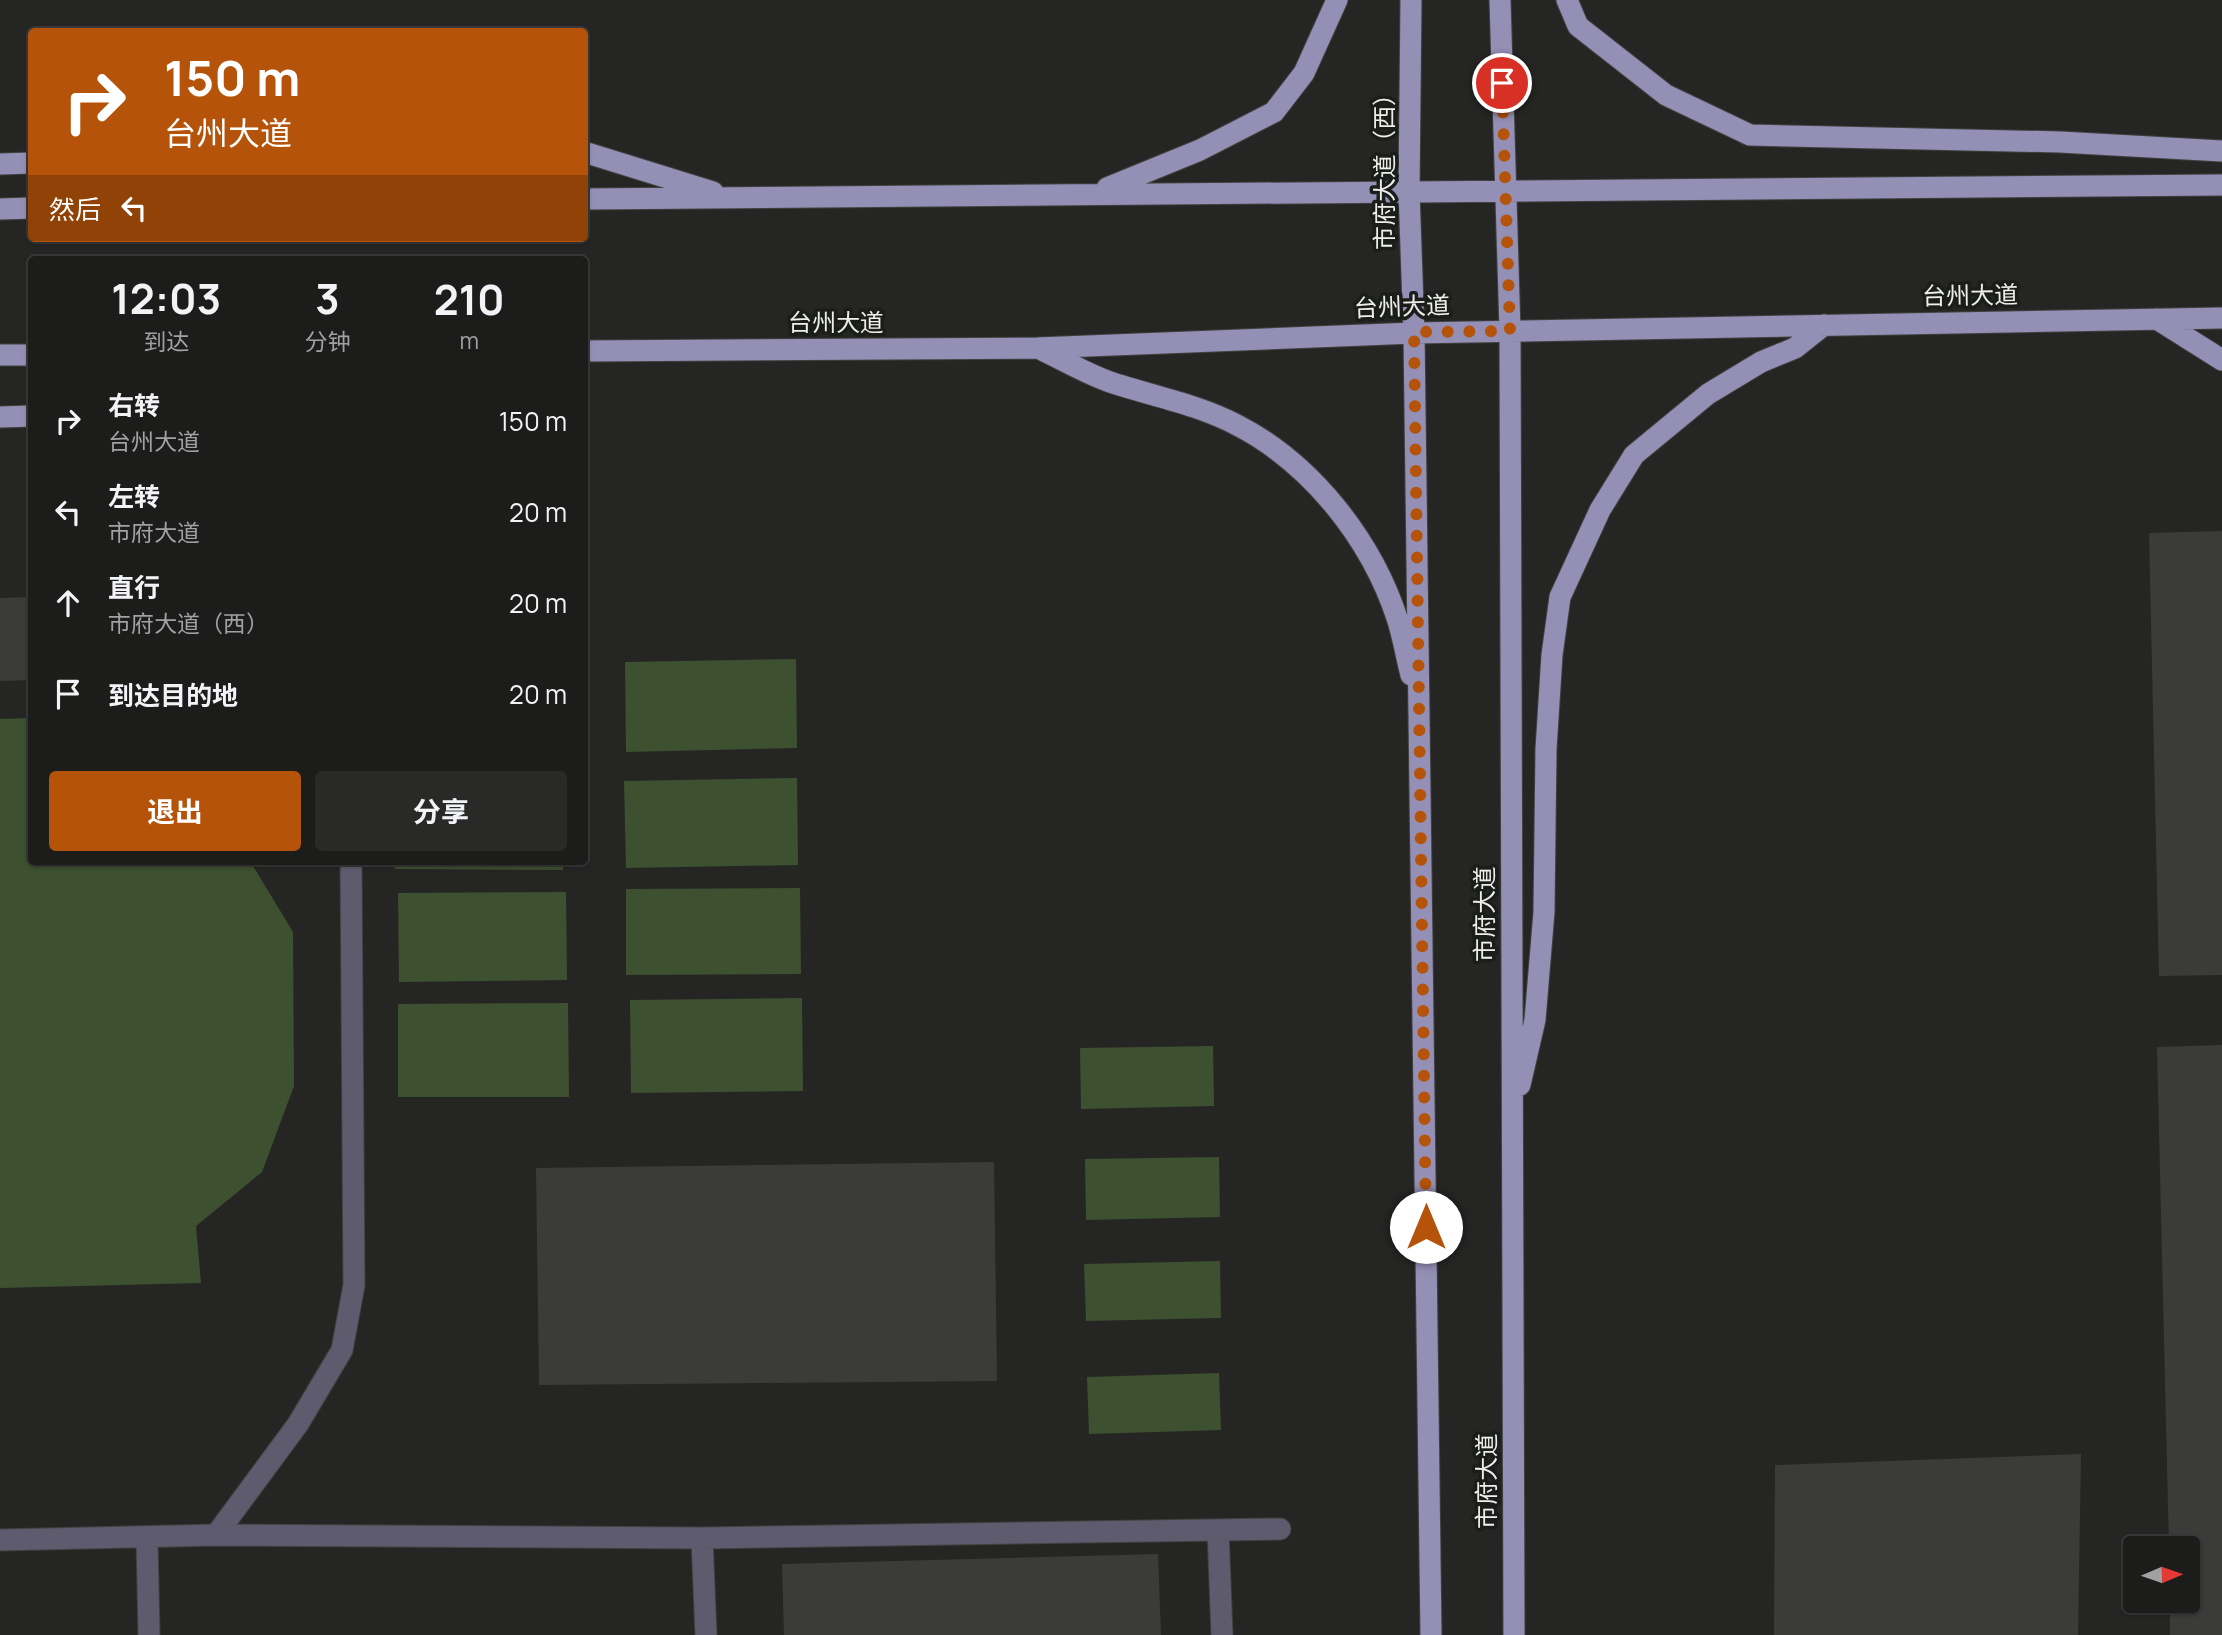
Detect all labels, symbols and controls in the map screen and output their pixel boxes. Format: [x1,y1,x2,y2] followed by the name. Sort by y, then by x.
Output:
[164,44,300,111] text: 150 m
[1472,53,1532,113] pin
[49,56,140,147] icon: right
[1483,64,1521,102] icon: arrive
[1367,82,1400,250] street label: 市府大道（西）
[164,111,292,155] text: 台州大道
[115,189,153,227] icon: left
[49,191,101,227] text: 然后
[111,269,221,327] text: 12:03
[315,269,340,327] text: 3
[434,270,505,328] text: 210
[1922,277,2018,312] street label: 台州大道
[1353,287,1450,324] street label: 台州大道
[788,305,884,338] street label: 台州大道
[459,324,479,356] text: m
[143,325,189,357] text: 到达
[304,325,350,357] text: 分钟
[108,387,160,423] text: 右转
[49,402,87,440] icon: right
[499,403,567,439] text: 150 m
[108,425,200,457] text: 台州大道
[108,478,160,514] text: 左转
[49,493,87,531] icon: left
[509,494,567,530] text: 20 m
[108,516,200,548] text: 市府大道
[108,569,160,605] text: 直行
[49,584,87,622] icon: ahead
[509,585,567,621] text: 20 m
[108,607,269,639] text: 市府大道（西）
[49,675,87,713] icon: arrive
[509,676,567,712] text: 20 m
[108,677,238,713] text: 到达目的地
[49,771,301,851] button: 退出
[315,771,567,851] button: 分享
[1467,866,1500,962] street label: 市府大道
[1389,1190,1463,1264] position arrow
[1469,1433,1502,1529] street label: 市府大道
[2123,1536,2200,1614] north arrow
[2123,1536,2200,1613] map controls

